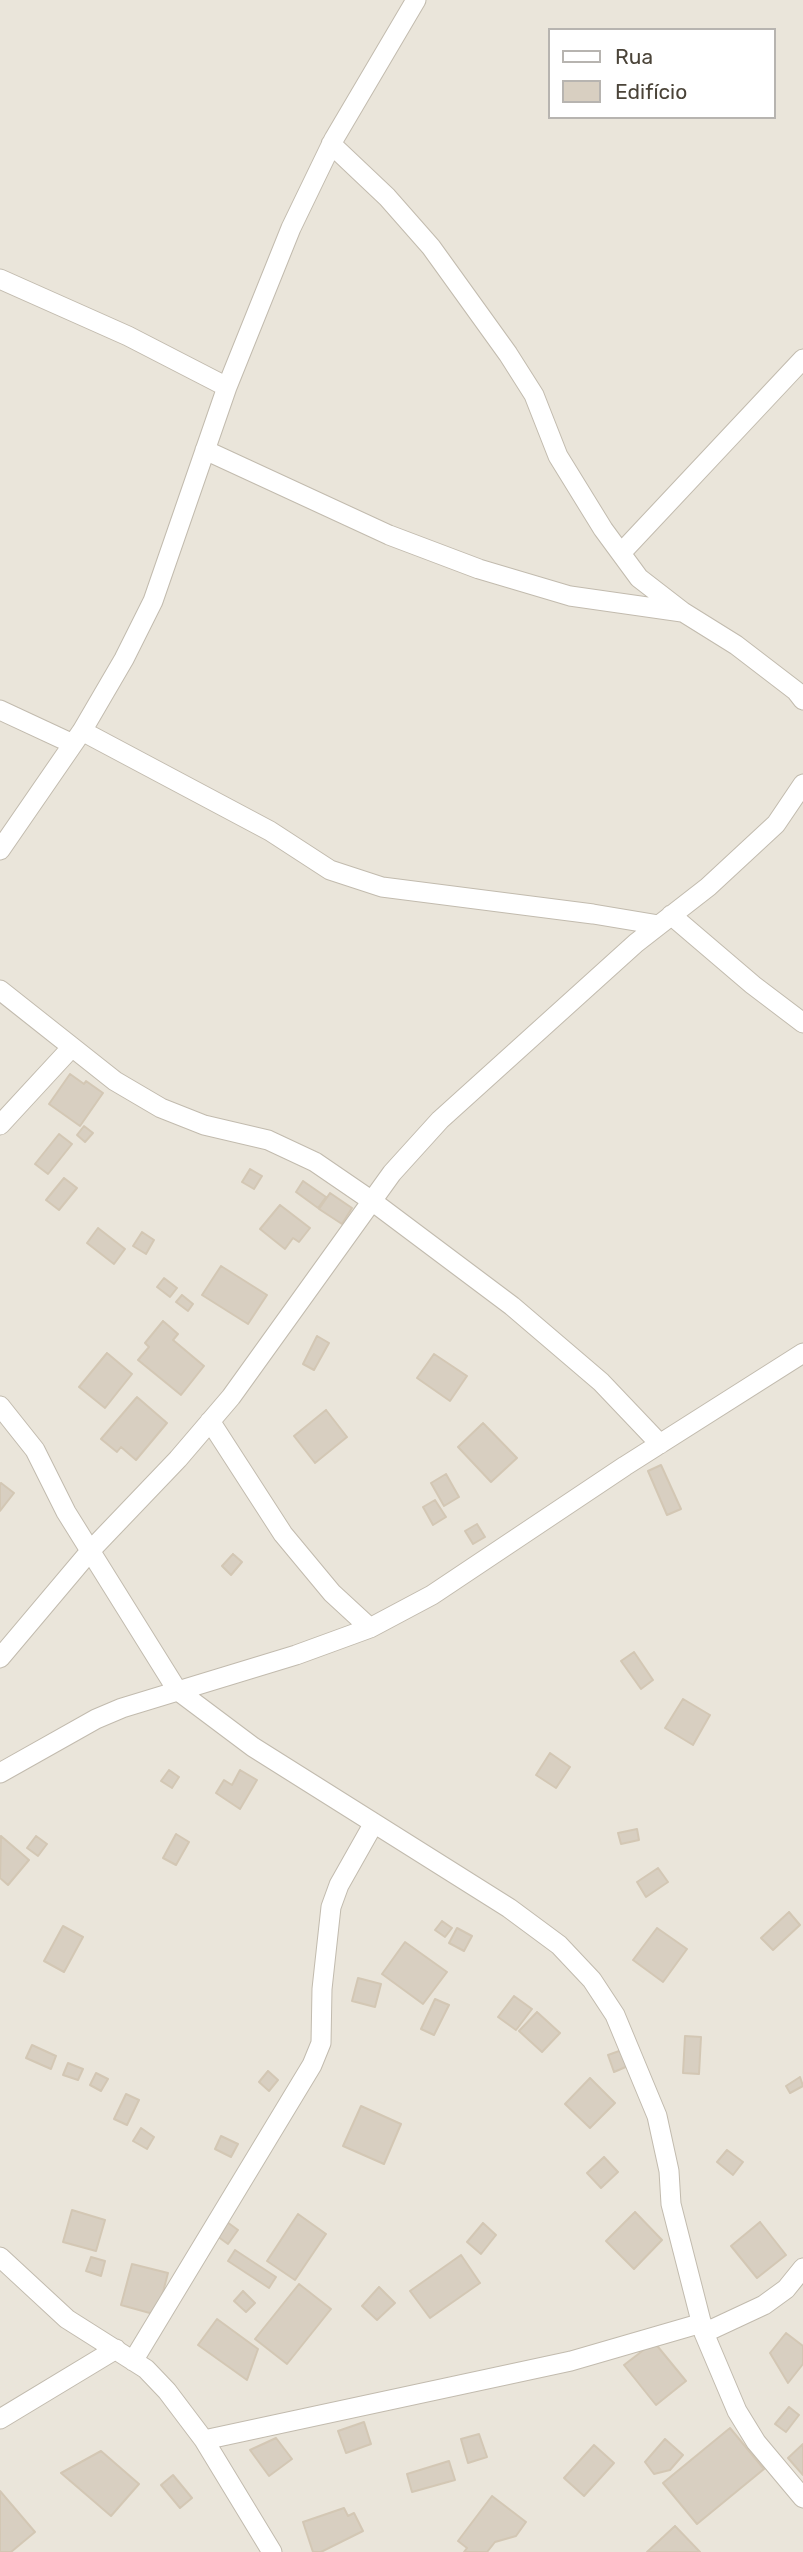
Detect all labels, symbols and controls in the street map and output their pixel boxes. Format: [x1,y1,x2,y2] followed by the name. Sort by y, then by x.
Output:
[548,28,775,119] legend
[615,44,653,69] text: Rua
[615,79,687,104] text: Edifício

